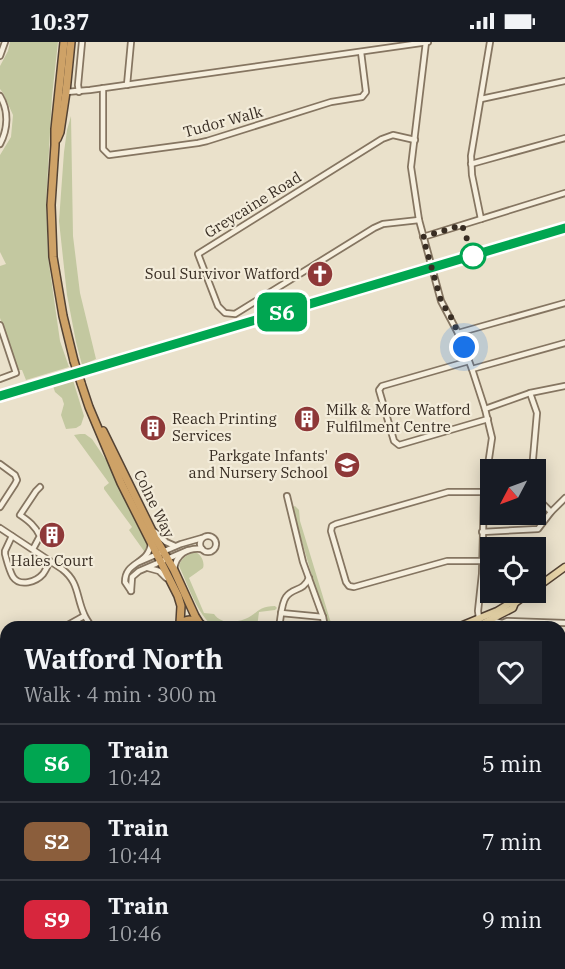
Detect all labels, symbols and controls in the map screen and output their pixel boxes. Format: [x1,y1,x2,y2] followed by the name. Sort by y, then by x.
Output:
[30,7,89,36] text: 10:37
[181,102,265,141] street label: Tudor Walk
[201,167,305,242] street label: Greycaine Road
[460,243,486,269] unlabelled marker
[305,259,335,289] church icon: Soul Survivor Watford
[145,264,300,283] place label: Soul Survivor Watford
[255,292,309,332] line badge: S6
[269,298,295,326] text: S6
[449,332,479,362] your location
[326,400,471,436] place label: Milk & More Watford Fulfilment Centre
[292,404,322,434] building icon: Milk & More Watford Fulfilment Centre
[172,409,277,445] place label: Reach Printing Services
[138,413,168,443] building icon: Reach Printing Services
[189,446,328,482] place label: Parkgate Infants' and Nursery School
[332,450,362,480] school or university icon: Parkgate Infants' and Nursery School
[480,459,546,525] north arrow
[480,459,546,603] map controls
[130,467,179,541] street label: Colne Way
[37,520,67,550] building icon: Hales Court
[480,537,546,603] button: locate
[11,551,93,570] place label: Hales Court
[24,640,223,677] text: Watford North
[479,641,542,704] button: heart
[24,681,217,708] text: Walk · 4 min · 300 m
[108,735,169,764] text: Train
[44,749,70,777] text: S6
[482,749,542,778] text: 5 min
[108,764,162,791] text: 10:42
[108,813,169,842] text: Train
[44,827,70,855] text: S2
[482,827,542,856] text: 7 min
[108,842,162,869] text: 10:44
[108,891,169,920] text: Train
[44,905,70,933] text: S9
[482,905,542,934] text: 9 min
[108,920,162,947] text: 10:46

